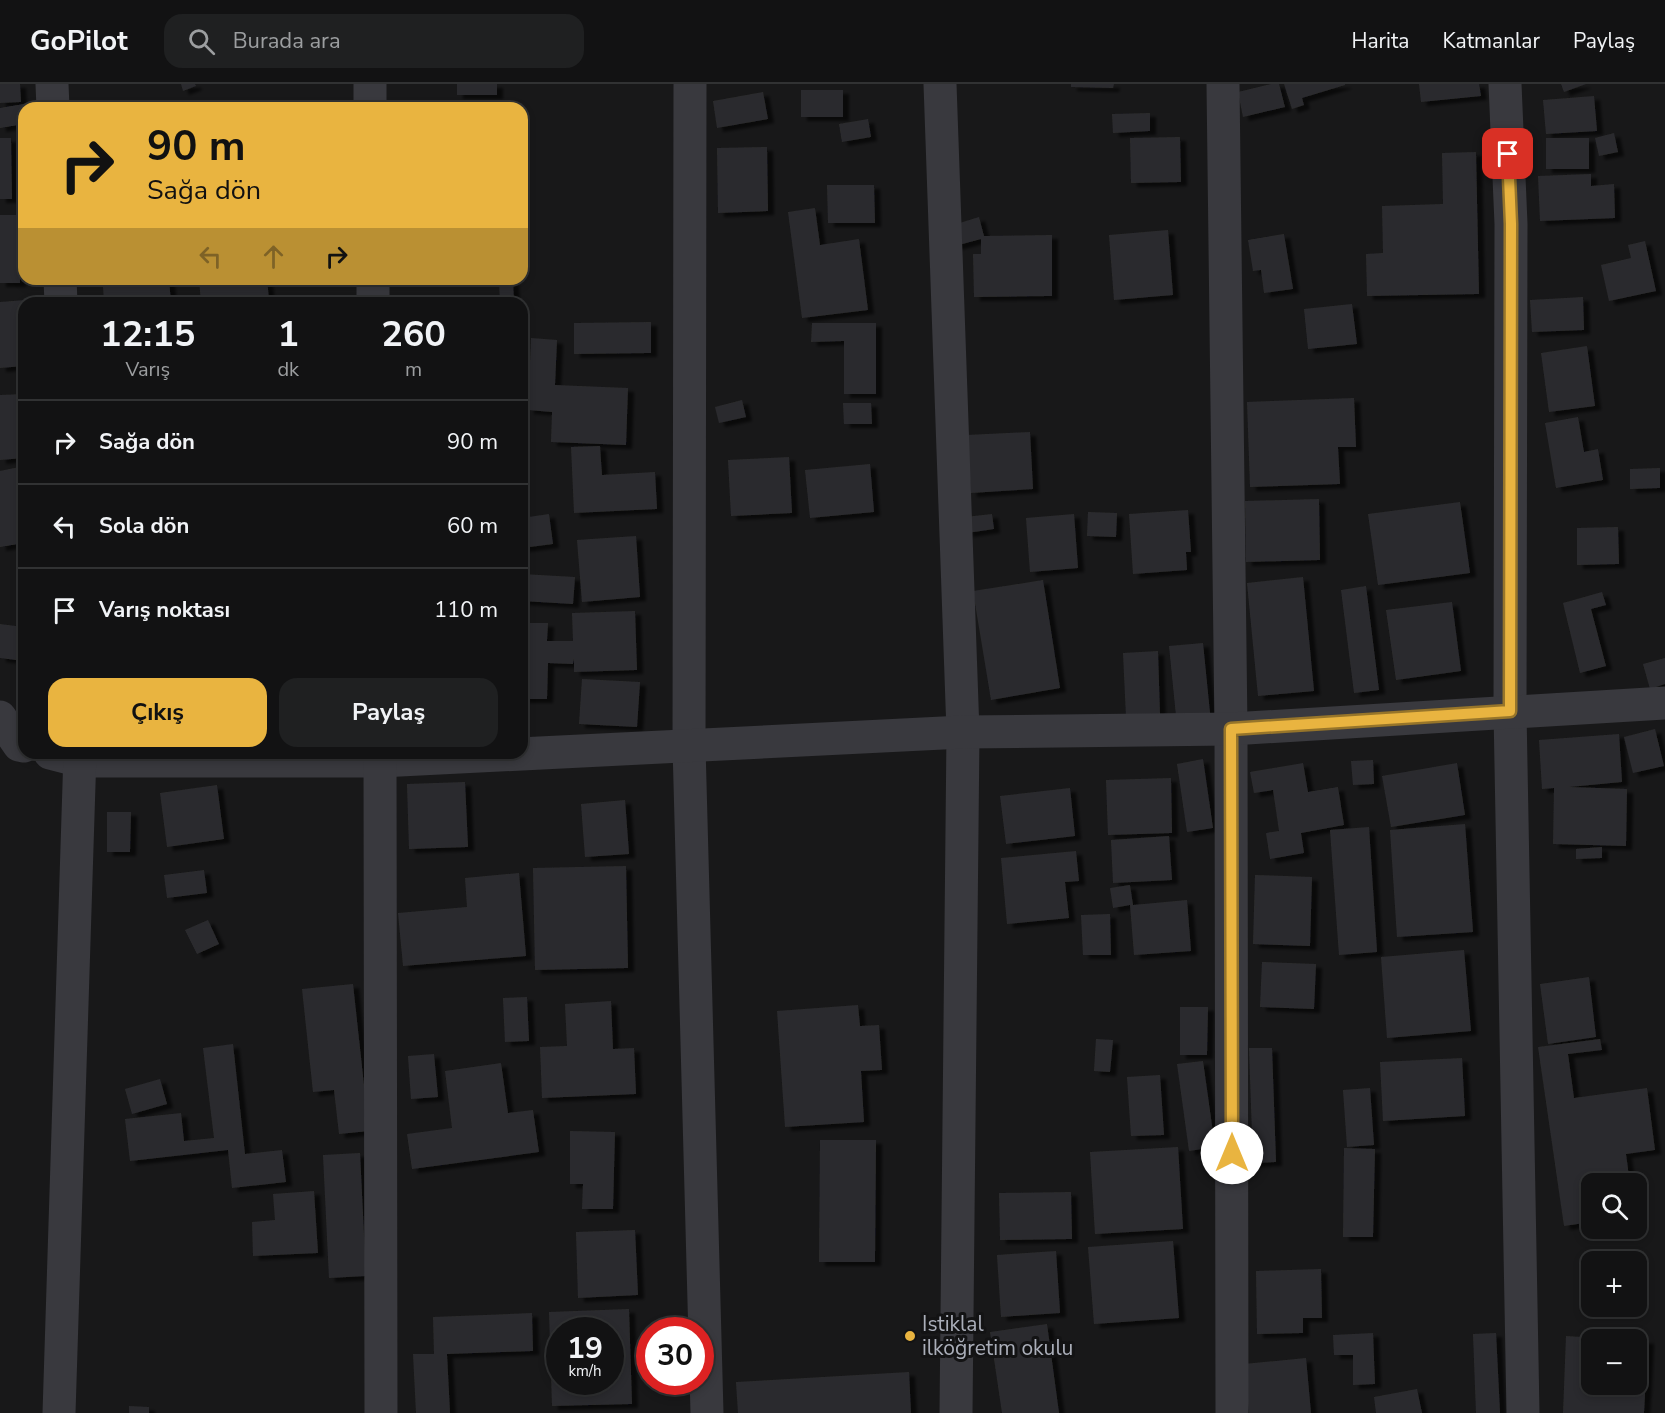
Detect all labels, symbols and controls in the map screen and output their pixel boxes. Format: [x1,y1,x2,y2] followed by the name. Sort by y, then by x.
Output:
[164,14,584,68] search box
[30,22,128,60] text: GoPilot
[185,25,218,58] icon: search
[233,26,341,56] text: Burada ara
[1351,27,1409,55] text: Harita
[1442,27,1540,55] text: Katmanlar
[1573,27,1635,55] text: Paylaş
[147,118,246,175] text: 90 m
[48,126,126,204] icon: right
[1482,128,1533,179] pin
[1491,137,1524,170] icon: arrive
[147,172,261,209] text: Sağa dön
[194,240,227,273] icon: left
[257,240,290,273] icon: ahead
[320,240,353,273] icon: right
[100,310,195,359] text: 12:15
[277,310,299,359] text: 1
[381,310,446,359] text: 260
[125,356,170,383] text: Varış
[277,356,299,383] text: dk
[405,356,422,383] text: m
[48,426,81,459] icon: right
[99,427,195,457] text: Sağa dön
[447,427,498,457] text: 90 m
[48,510,81,543] icon: left
[99,511,189,541] text: Sola dön
[447,511,498,541] text: 60 m
[48,594,81,627] icon: arrive
[99,595,230,625] text: Varış noktası
[434,595,498,625] text: 110 m
[48,678,267,747] button: Çıkış
[279,678,498,747] button: Paylaş
[1200,1121,1264,1185] position arrow
[1581,1173,1647,1395] map controls
[1581,1173,1647,1239] button: search
[1581,1251,1647,1317] button: +
[922,1310,1073,1362] place label: Istiklal ilköğretim okulu
[636,1317,714,1395] speed limit sign: 30
[567,1328,603,1369] text: 19
[903,1329,917,1343] marker: Istiklal ilköğretim okulu
[1581,1329,1647,1395] button: −
[568,1361,602,1381] text: km/h

